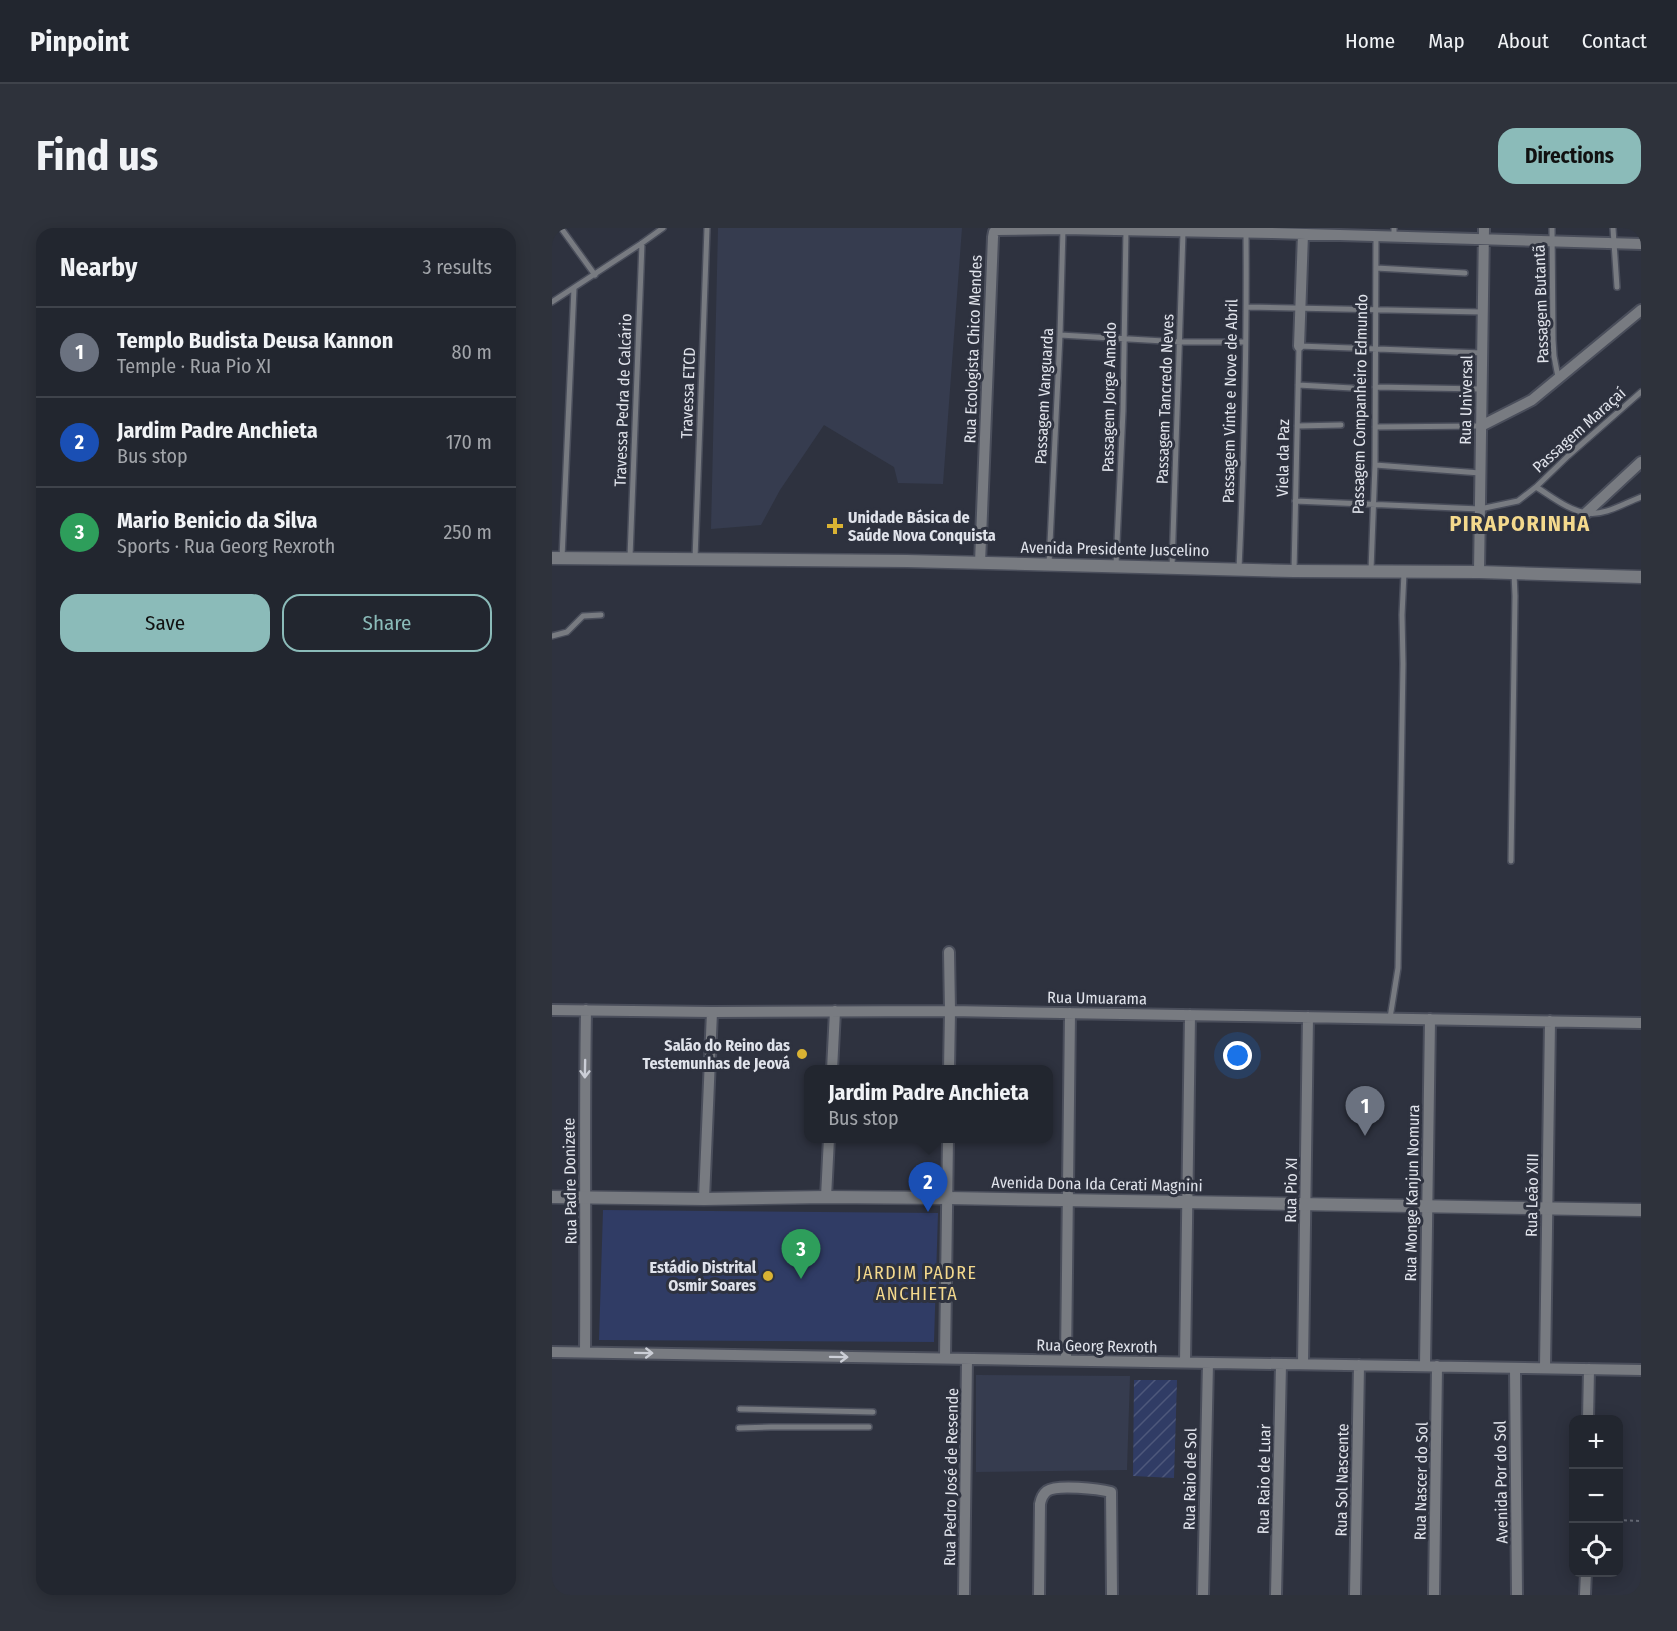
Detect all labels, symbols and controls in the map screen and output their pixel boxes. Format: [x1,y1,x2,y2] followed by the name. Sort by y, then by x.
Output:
[30,25,129,58] text: Pinpoint
[1345,28,1395,54] text: Home
[1428,28,1465,54] text: Map
[1498,28,1549,54] text: About
[1582,28,1647,54] text: Contact
[1498,128,1641,184] button: Directions
[36,131,158,181] text: Find us
[1529,244,1553,364] street label: Passagem Butantã
[60,252,137,283] text: Nearby
[960,254,986,444] street label: Rua Ecologista Chico Mendes
[423,255,492,279] text: 3 results
[1349,294,1371,514] street label: Passagem Companheiro Edmundo
[1219,299,1241,503] street label: Passagem Vinte e Nove de Abril
[610,313,636,487] street label: Travessa Pedra de Calcário
[1153,313,1177,484] street label: Passagem Tancredo Neves
[1098,322,1120,472] street label: Passagem Jorge Amado
[117,327,393,354] text: Templo Budista Deusa Kannon
[1031,327,1057,465] street label: Passagem Vanguarda
[75,340,84,364] text: 1
[452,340,492,364] text: 80 m
[677,347,699,439] street label: Travessa ETCD
[117,354,271,378] text: Temple · Rua Pio XI
[1456,355,1476,445] street label: Rua Universal
[1529,383,1629,477] street label: Passagem Maraçaí
[117,417,318,444] text: Jardim Padre Anchieta
[1273,419,1293,497] street label: Viela da Paz
[75,430,84,454] text: 2
[446,430,492,454] text: 170 m
[117,444,188,468] text: Bus stop
[117,507,317,534] text: Mario Benicio da Silva
[848,508,996,545] place label: Unidade Básica de Saúde Nova Conquista
[1449,510,1591,537] district label: PIRAPORINHA
[826,517,844,535] marker: Unidade Básica de Saúde Nova Conquista
[75,520,84,544] text: 3
[444,520,492,544] text: 250 m
[117,534,335,558] text: Sports · Rua Georg Rexroth
[1021,538,1209,560] street label: Avenida Presidente Juscelino
[60,594,270,652] button: Save
[282,594,492,652] button: Share
[1047,988,1147,1008] street label: Rua Umuarama
[642,1036,790,1073] place label: Salão do Reino das Testemunhas de Jeová
[1223,1041,1252,1070] your location
[795,1047,809,1061] marker: Salão do Reino das Testemunhas de Jeová
[579,1058,591,1078] one-way arrow
[804,1065,1053,1143] popup
[828,1079,1029,1106] text: Jardim Padre Anchieta
[1346,1086,1384,1136] pin: 1
[1401,1104,1423,1282] street label: Rua Monge Kanjun Nomura
[828,1106,899,1130] text: Bus stop
[559,1117,581,1244] street label: Rua Padre Donizete
[1522,1153,1542,1237] street label: Rua Leão XIII
[1281,1157,1301,1223] street label: Rua Pio XI
[908,1162,947,1212] pin: 2
[991,1173,1203,1195] street label: Avenida Dona Ida Cerati Magnini
[782,1230,820,1279] pin: 3
[649,1258,757,1295] place label: Estádio Distrital Osmir Soares
[857,1262,977,1305] district label: JARDIM PADRE ANCHIETA
[761,1269,775,1283] marker: Estádio Distrital Osmir Soares
[1036,1335,1158,1357] street label: Rua Georg Rexroth
[633,1347,653,1359] one-way arrow
[828,1351,848,1363] one-way arrow
[940,1388,962,1566] street label: Rua Pedro José de Resende
[1569,1415,1623,1577] map controls
[1569,1415,1623,1469] button: +
[1490,1420,1512,1544] street label: Avenida Por do Sol
[1410,1422,1432,1540] street label: Rua Nascer do Sol
[1254,1423,1274,1534] street label: Rua Raio de Luar
[1332,1423,1352,1537] street label: Rua Sol Nascente
[1180,1428,1200,1530] street label: Rua Raio de Sol
[1569,1469,1623,1523] button: −
[1569,1523,1623,1577] button: locate

